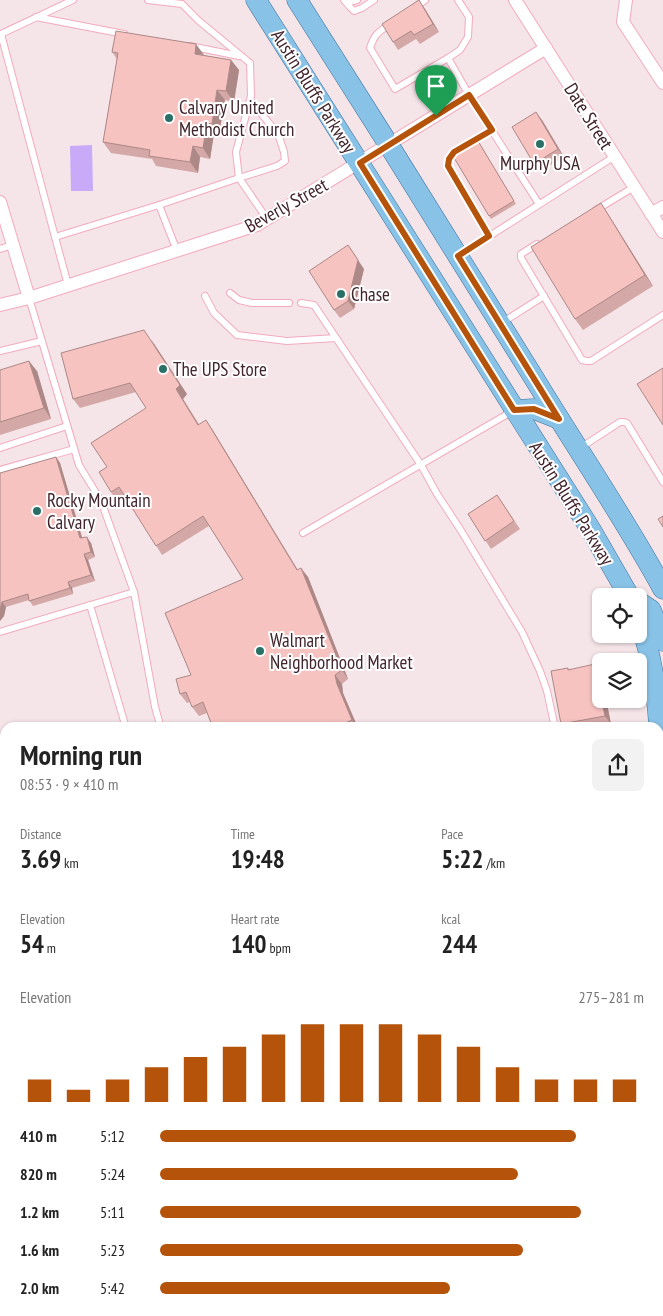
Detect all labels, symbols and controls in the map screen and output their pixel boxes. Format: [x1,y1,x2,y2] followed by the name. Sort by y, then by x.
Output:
[266,25,362,158] street label: Austin Bluffs Parkway
[415,65,457,116] pin
[422,72,450,100] icon: arrive
[559,78,619,154] street label: Date Street
[179,95,294,141] place label: Calvary United Methodist Church
[163,112,175,124] marker: Calvary United Methodist Church
[534,138,546,150] marker: Murphy USA
[500,151,580,175] place label: Murphy USA
[240,172,332,238] street label: Beverly Street
[351,282,390,306] place label: Chase
[335,288,347,300] marker: Chase
[173,357,267,381] place label: The UPS Store
[157,363,169,375] marker: The UPS Store
[524,437,620,570] street label: Austin Bluffs Parkway
[47,488,151,534] place label: Rocky Mountain Calvary
[31,505,43,517] marker: Rocky Mountain Calvary
[592,588,647,708] map controls
[592,588,647,643] button: locate
[270,628,413,674] place label: Walmart Neighborhood Market
[254,645,266,657] marker: Walmart Neighborhood Market
[592,653,647,708] button: layers
[20,736,142,773] text: Morning run
[592,739,644,791] button: share
[20,774,118,794] text: 08:53 · 9 × 410 m
[20,825,61,843] text: Distance
[231,825,255,843] text: Time
[441,825,463,843] text: Pace
[20,843,61,875] text: 3.69
[231,843,285,875] text: 19:48
[441,843,483,875] text: 5:22
[61,854,79,872] text: km
[483,854,505,872] text: /km
[20,910,65,928] text: Elevation
[231,910,280,928] text: Heart rate
[441,910,460,928] text: kcal
[20,928,44,960] text: 54
[231,928,267,960] text: 140
[441,928,477,960] text: 244
[44,939,56,957] text: m
[267,939,291,957] text: bpm
[20,987,71,1007] text: Elevation
[579,987,644,1007] text: 275–281 m
[20,1126,57,1146] text: 410 m
[100,1126,125,1146] text: 5:12
[20,1164,57,1184] text: 820 m
[100,1164,125,1184] text: 5:24
[20,1202,59,1222] text: 1.2 km
[100,1202,125,1222] text: 5:11
[20,1240,59,1260] text: 1.6 km
[100,1240,125,1260] text: 5:23
[20,1278,59,1298] text: 2.0 km
[100,1278,125,1298] text: 5:42

